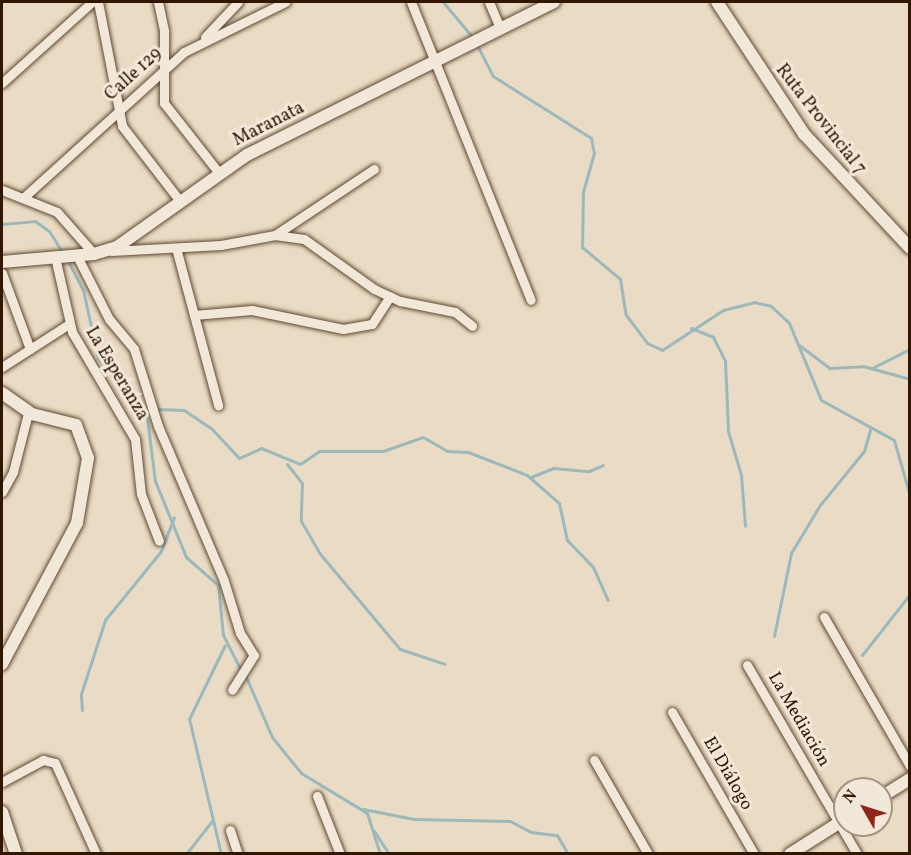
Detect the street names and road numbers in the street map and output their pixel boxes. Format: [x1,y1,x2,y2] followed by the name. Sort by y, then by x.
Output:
[101,44,167,106] street label: Calle 129
[770,60,870,180] street label: Ruta Provincial 7
[230,98,308,152] street label: Maranata
[80,323,152,425] street label: La Esperanza
[762,669,834,771] street label: La Mediación
[697,734,757,814] street label: El Diálogo

